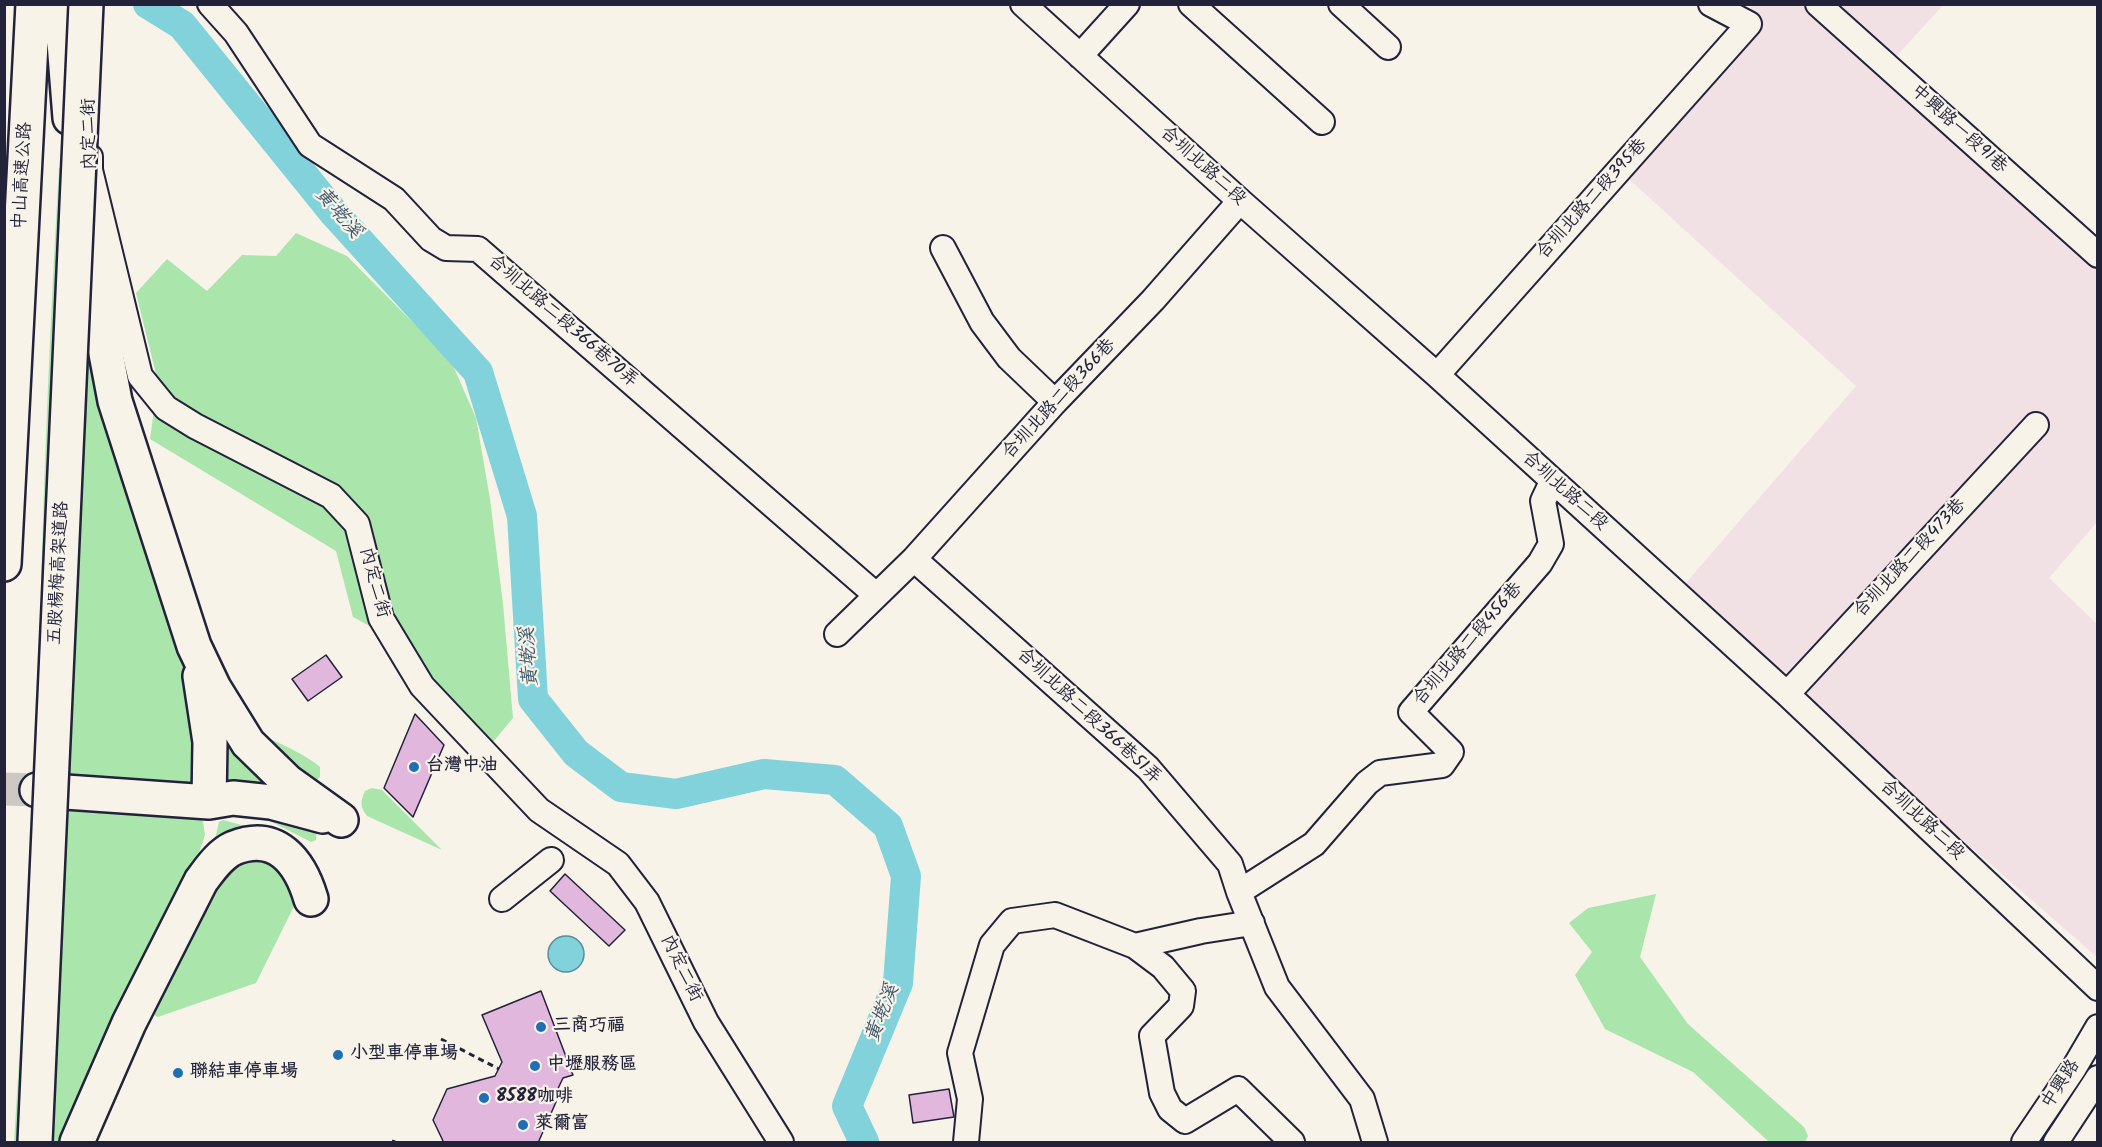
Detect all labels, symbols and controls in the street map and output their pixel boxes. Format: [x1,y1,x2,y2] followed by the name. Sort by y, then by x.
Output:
[1905,81,2011,179] street label: 中興路一段91巷
[80,98,102,170] street label: 內定二街
[10,122,38,230] street label: 中山高速公路
[1155,123,1249,211] street label: 合圳北路二段
[1533,135,1653,265] street label: 合圳北路二段395巷
[308,183,366,245] water label: 黃墘溪
[483,251,641,393] street label: 合圳北路二段366巷70弄
[999,335,1121,465] street label: 合圳北路二段366巷
[1517,448,1611,536] street label: 合圳北路二段
[1850,495,1972,623] street label: 合圳北路二段473巷
[45,501,75,645] street label: 五股楊梅高架道路
[353,545,393,621] street label: 內定二街
[1410,579,1528,711] street label: 合圳北路二段456巷
[517,626,545,688] water label: 黃墘溪
[1011,644,1165,790] street label: 合圳北路二段366巷51弄
[426,756,498,778] place label: 台灣中油
[407,760,421,774] marker: 台灣中油
[1874,776,1968,866] street label: 合圳北路二段
[655,932,705,1006] street label: 內定二街
[862,982,906,1046] water label: 黃墘溪
[553,1016,625,1038] place label: 三商巧福
[534,1020,548,1034] marker: 三商巧福
[350,1044,458,1066] place label: 小型車停車場
[331,1048,345,1062] marker: 小型車停車場
[547,1055,637,1077] place label: 中壢服務區
[2038,1056,2086,1114] street label: 中興路
[528,1059,542,1073] marker: 中壢服務區
[190,1062,298,1084] place label: 聯結車停車場
[171,1066,185,1080] marker: 聯結車停車場
[496,1087,573,1109] place label: 8588咖啡
[477,1091,491,1105] marker: 8588咖啡
[535,1114,589,1136] place label: 萊爾富
[516,1118,530,1132] marker: 萊爾富

